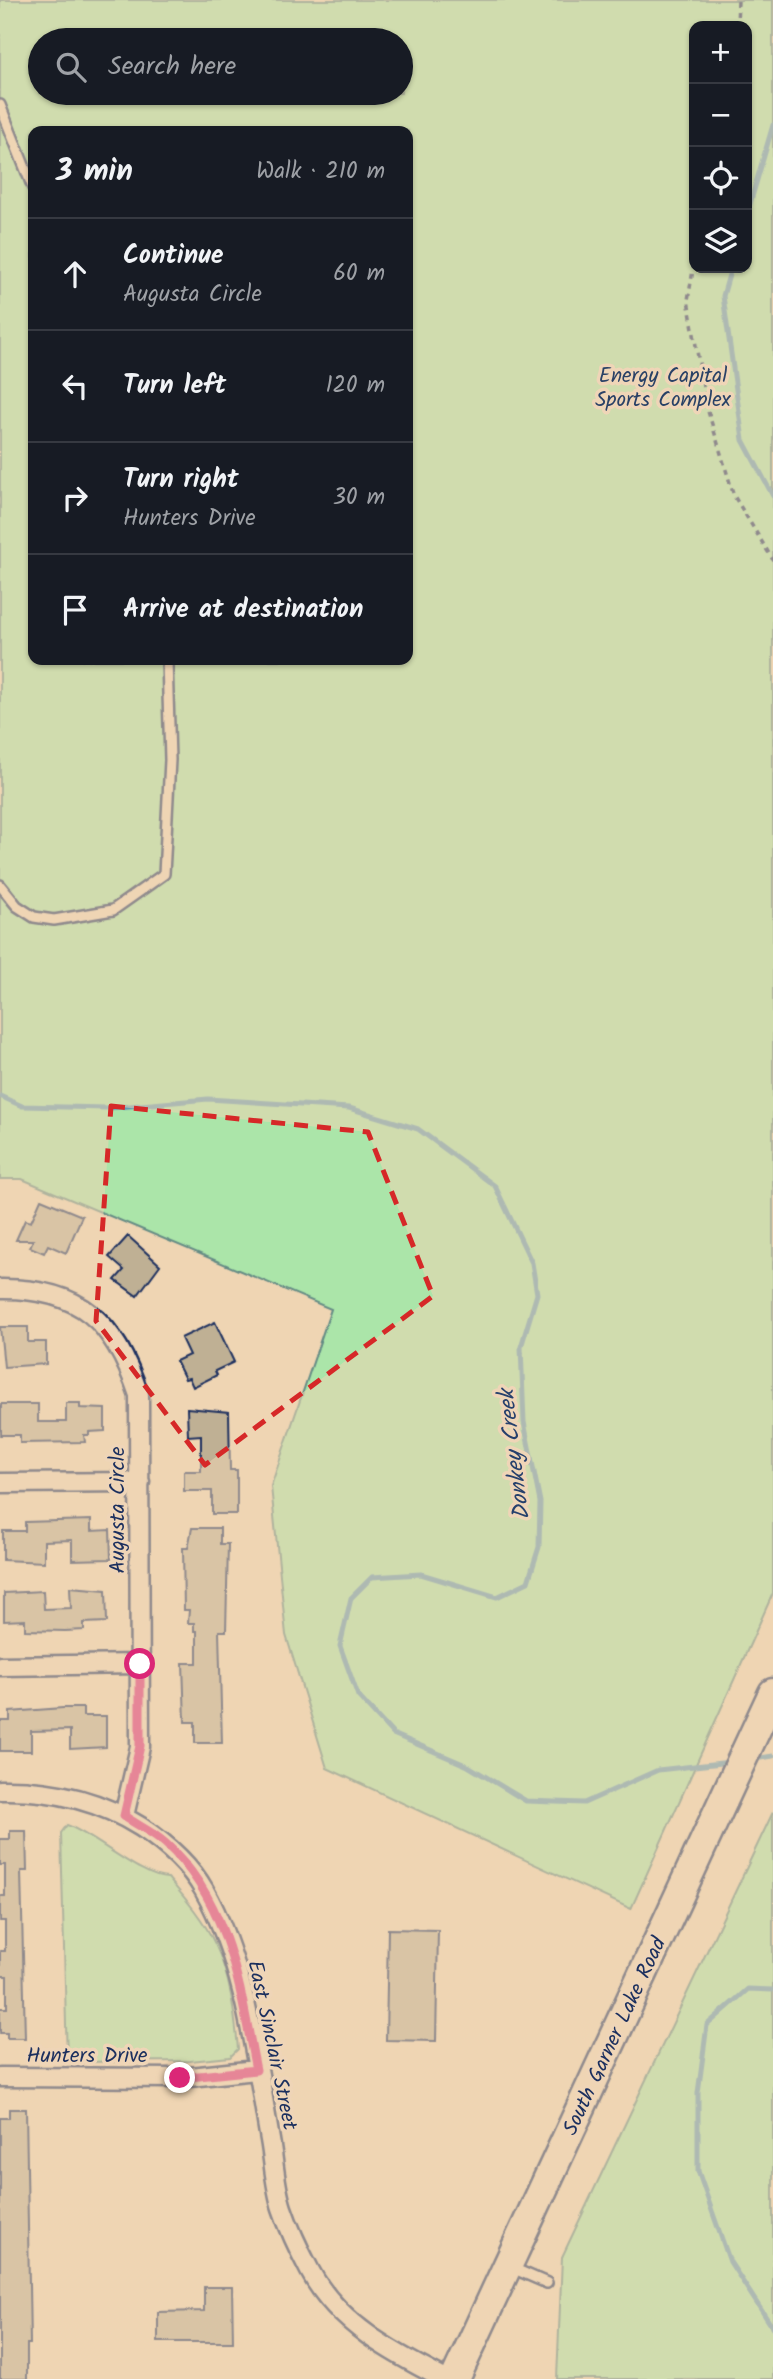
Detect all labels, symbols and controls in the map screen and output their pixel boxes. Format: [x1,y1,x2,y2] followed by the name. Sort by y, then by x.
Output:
[689,21,752,273] map controls
[689,21,752,84] button: +
[28,28,413,105] search box
[108,46,236,88] text: Search here
[52,48,90,86] icon: search
[689,84,752,147] button: −
[689,147,752,210] button: locate
[56,148,133,196] text: 3 min
[256,154,385,190] text: Walk · 210 m
[689,210,752,273] button: layers
[123,235,224,277] text: Continue
[56,255,94,293] icon: ahead
[333,256,385,292] text: 60 m
[123,277,262,313] text: Augusta Circle
[595,360,732,417] park label: Energy Capital Sports Complex
[123,365,226,407] text: Turn left
[56,367,94,405] icon: left
[325,368,385,404] text: 120 m
[123,459,239,501] text: Turn right
[56,479,94,517] icon: right
[333,480,385,516] text: 30 m
[123,501,256,537] text: Hunters Drive
[123,589,363,631] text: Arrive at destination
[56,591,94,629] icon: arrive
[489,1384,541,1522] water label: Donkey Creek
[102,1446,135,1573] street label: Augusta Circle
[124,1648,155,1679] route start
[555,1932,676,2141] street label: South Garner Lake Road
[237,1957,306,2134] street label: East Sinclair Street
[26,2040,148,2073] street label: Hunters Drive
[164,2062,195,2093] route end

